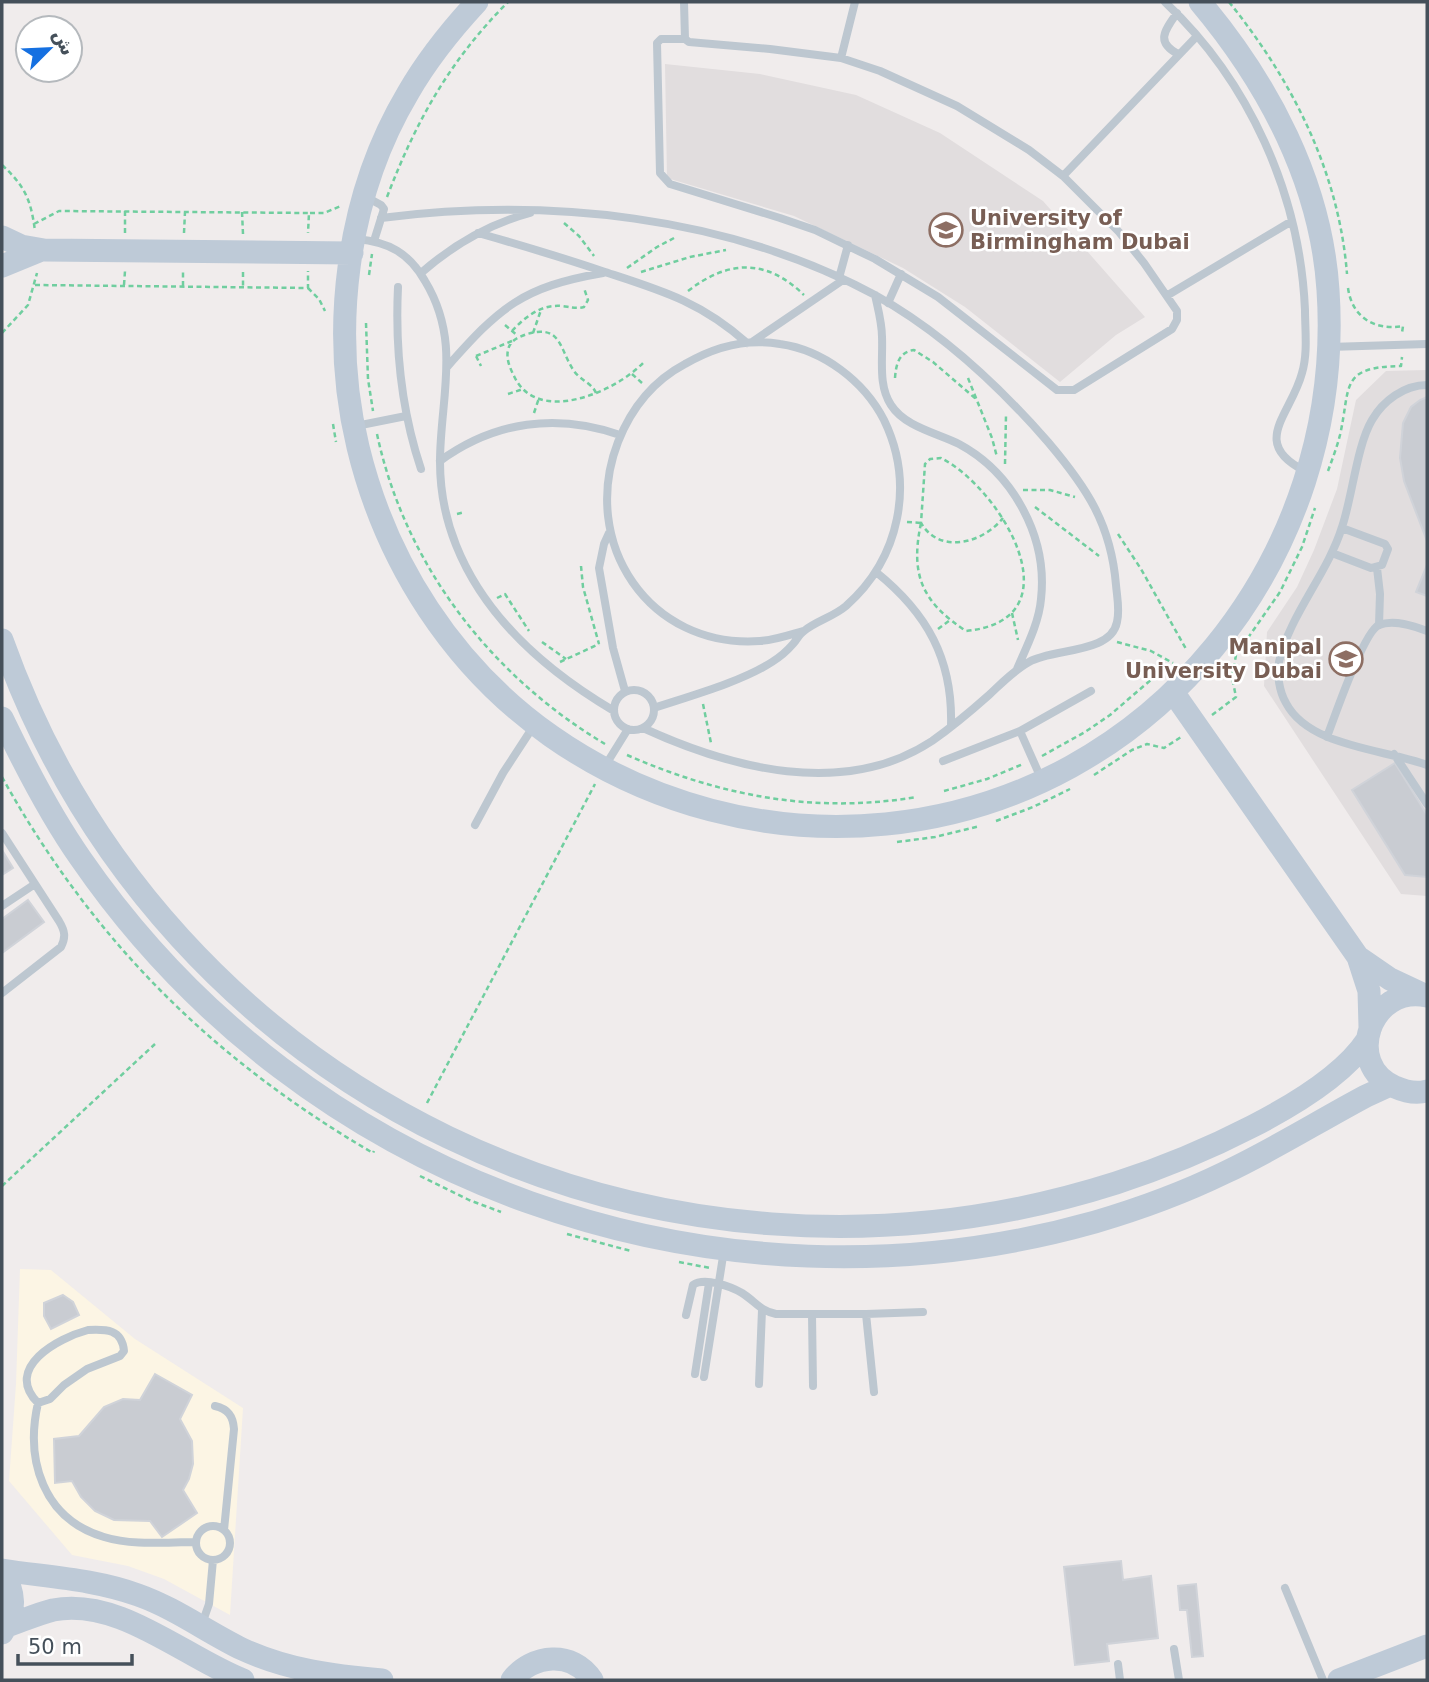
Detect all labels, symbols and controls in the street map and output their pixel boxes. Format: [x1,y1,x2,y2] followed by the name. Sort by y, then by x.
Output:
[14,14,84,84] north arrow
[48,26,80,59] text: ش
[970,206,1190,254] place label: University of Birmingham Dubai
[927,211,965,249] school or university icon: University of Birmingham Dubai
[1125,635,1322,683] place label: Manipal University Dubai
[1327,640,1365,678] school or university icon: Manipal University Dubai
[18,1622,131,1666] scale bar
[28,1635,82,1659] text: 50 m

